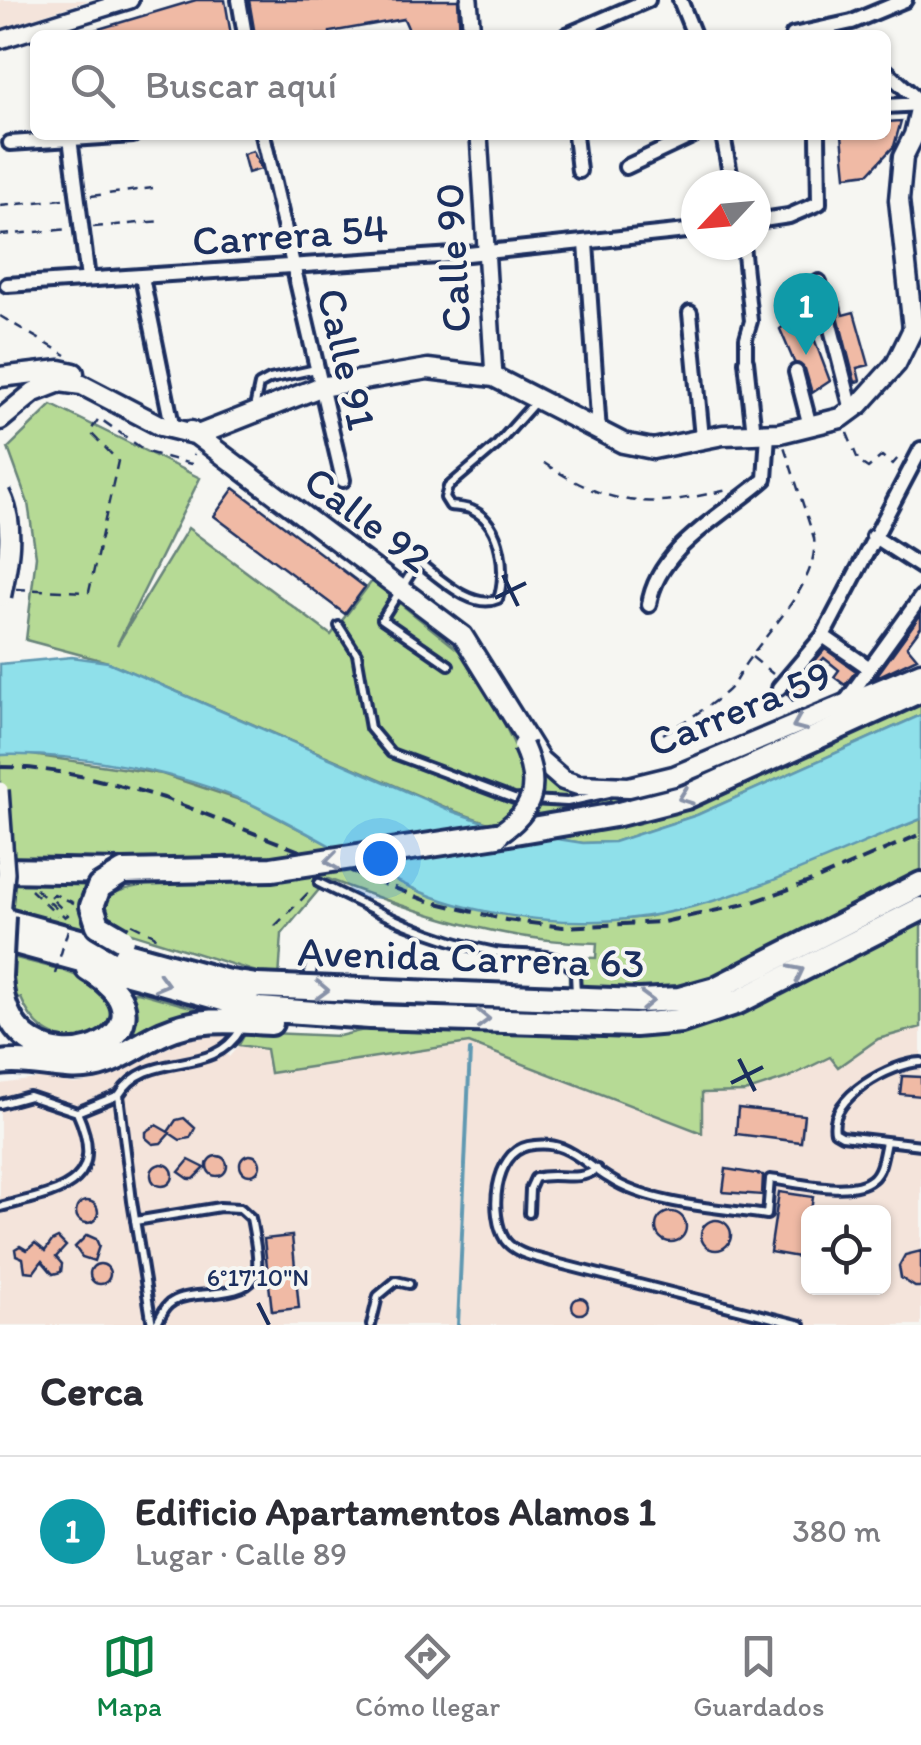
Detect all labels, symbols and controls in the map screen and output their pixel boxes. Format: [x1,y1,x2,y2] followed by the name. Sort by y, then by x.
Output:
[30,30,891,140] search box
[65,58,120,113] icon: search
[145,62,337,108] text: Buscar aquí
[681,170,771,260] north arrow
[423,182,481,334] street label: Calle 90
[190,202,390,266] street label: Carrera 54
[774,272,838,355] pin: 1
[306,283,388,435] street label: Calle 91
[294,455,442,583] street label: Calle 92
[640,648,838,768] street label: Carrera 59
[791,712,809,732] one-way arrow
[677,785,694,806] one-way arrow
[355,833,406,884] your location
[324,850,340,871] one-way arrow
[297,925,645,989] street label: Avenida Carrera 63
[787,965,805,984] one-way arrow
[153,971,170,992] one-way arrow
[314,979,330,1000] one-way arrow
[639,991,655,1012] one-way arrow
[476,1008,492,1030] one-way arrow
[801,1205,891,1295] map controls
[801,1205,891,1295] button: locate
[207,1262,309,1292] text: 6°17'10"N
[40,1365,144,1416] text: Cerca
[135,1489,656,1535] text: Edificio Apartamentos Alamos 1
[65,1512,80,1550] text: 1
[792,1512,881,1550] text: 380 m
[135,1535,347,1573] text: Lugar · Calle 89
[97,1629,162,1723] tab: Mapa
[355,1629,500,1723] tab: Cómo llegar
[693,1629,824,1723] tab: Guardados

